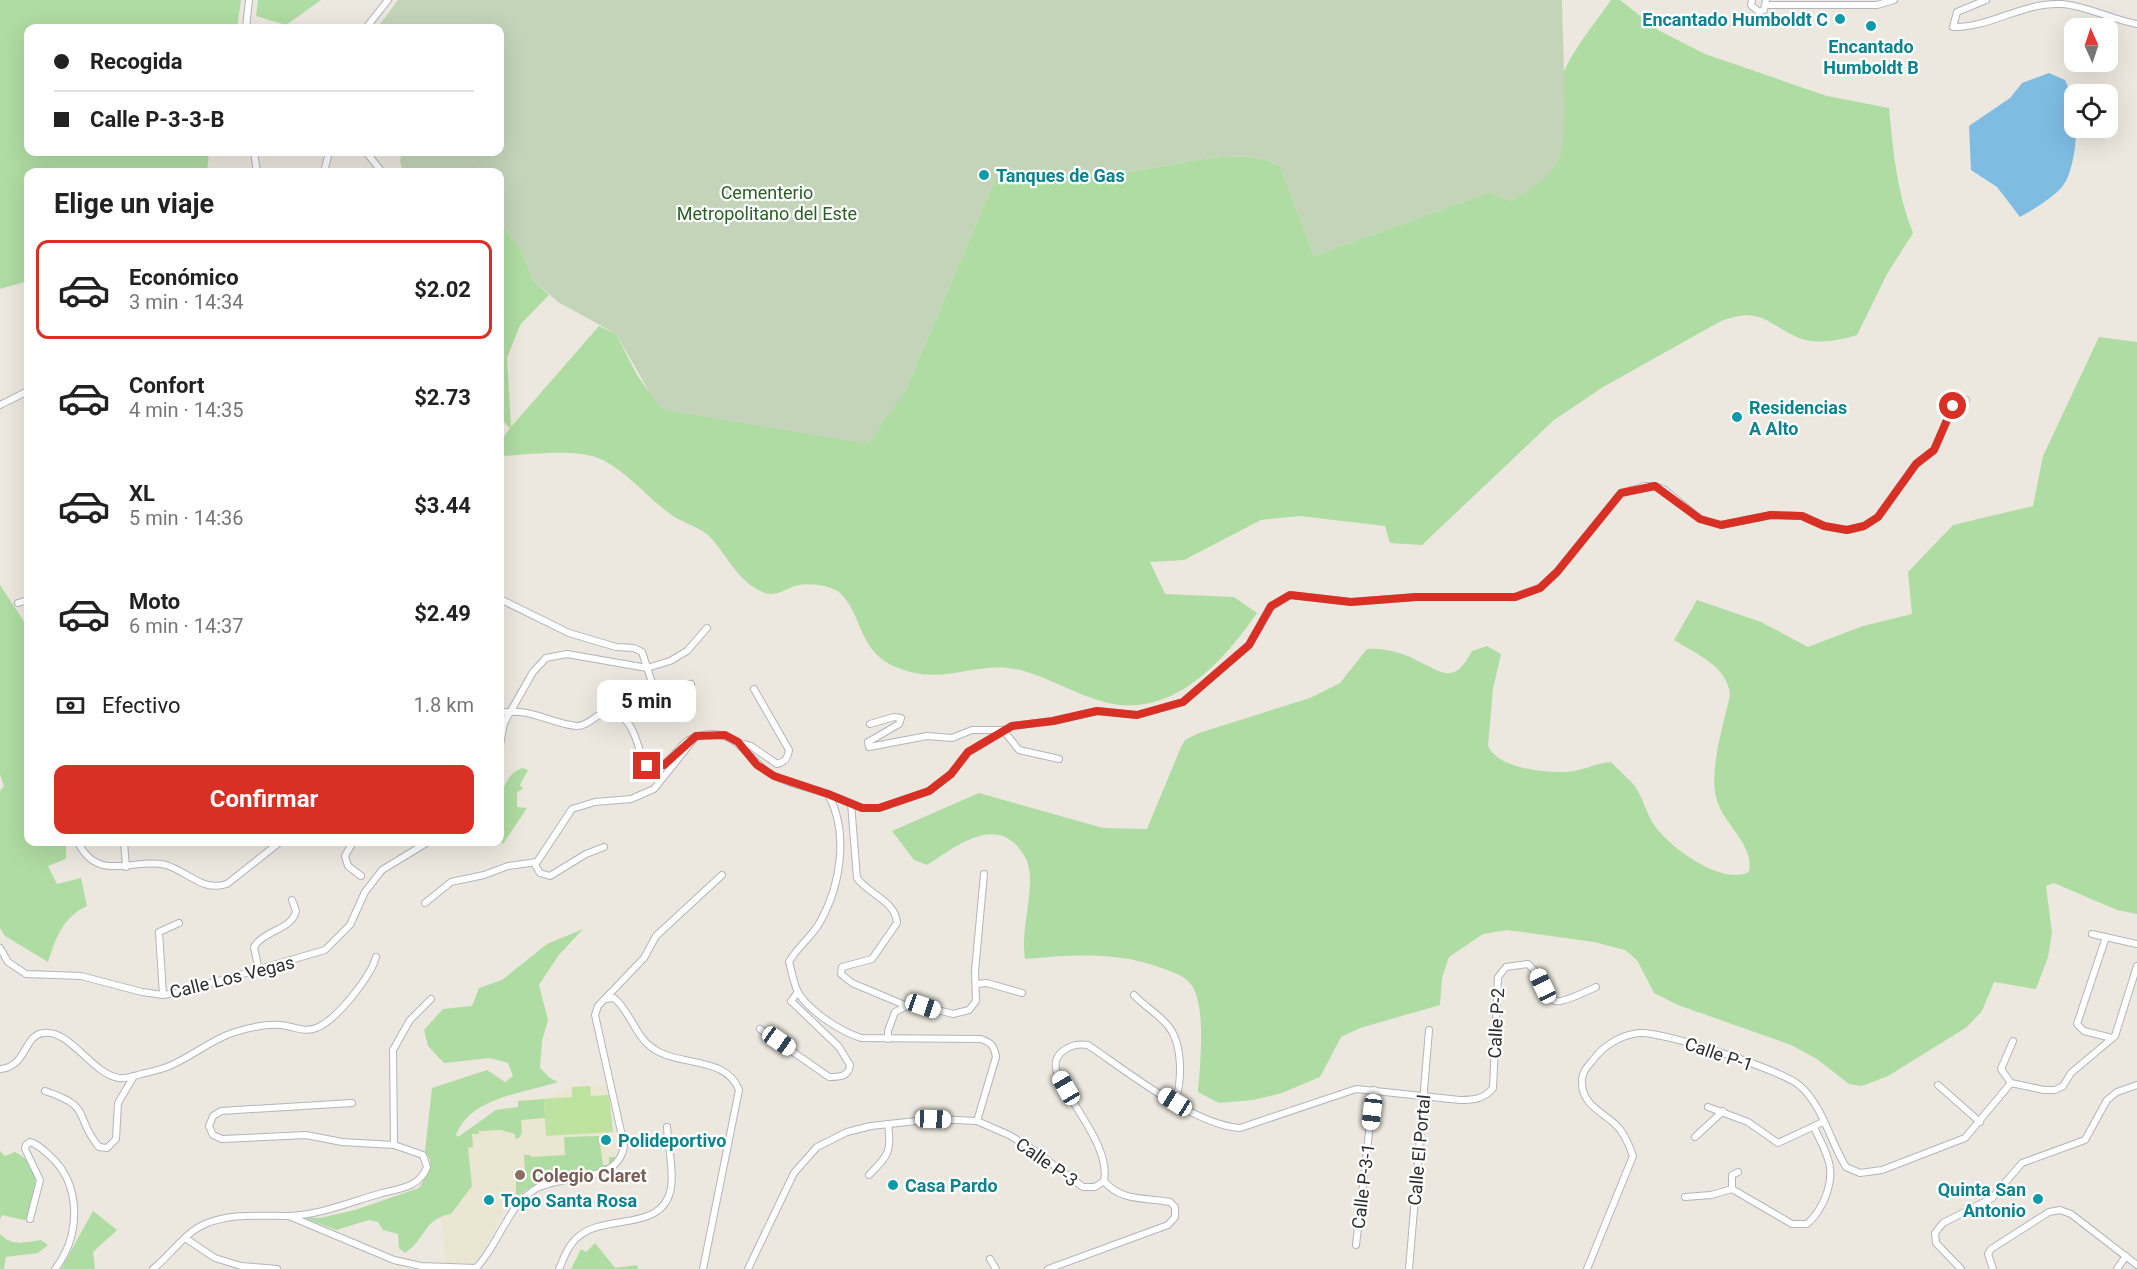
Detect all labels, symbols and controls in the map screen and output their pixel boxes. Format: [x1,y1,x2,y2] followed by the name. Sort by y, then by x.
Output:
[1642,9,1828,30] place label: Encantado Humboldt C
[1833,12,1847,26] marker: Encantado Humboldt C
[2064,18,2118,72] north arrow
[2064,18,2118,138] map controls
[1864,19,1878,33] marker: Encantado Humboldt B
[1823,36,1919,78] place label: Encantado Humboldt B
[90,49,182,74] text: Recogida
[2064,84,2118,138] button: locate
[90,107,225,132] text: Calle P-3-3-B
[996,165,1125,186] place label: Tanques de Gas
[977,168,991,182] marker: Tanques de Gas
[677,182,857,224] park label: Cementerio Metropolitano del Este
[54,188,214,220] text: Elige un viaje
[57,263,111,317] icon: car
[129,265,239,290] text: Económico
[414,277,471,302] text: $2.02
[129,290,244,314] text: 3 min · 14:34
[57,371,111,425] icon: car
[129,373,204,398] text: Confort
[414,385,471,410] text: $2.73
[1939,392,1966,419] route start
[1749,397,1847,439] place label: Residencias A Alto
[129,398,244,422] text: 4 min · 14:35
[1730,410,1744,424] marker: Residencias A Alto
[57,479,111,533] icon: car
[129,481,155,506] text: XL
[414,493,471,518] text: $3.44
[129,506,244,530] text: 5 min · 14:36
[57,587,111,641] icon: car
[129,589,180,614] text: Moto
[414,601,471,626] text: $2.49
[129,614,244,638] text: 6 min · 14:37
[598,679,696,721] callout: 5 min
[54,689,87,722] icon: cash
[621,689,672,713] text: 5 min
[102,693,180,718] text: Efectivo
[414,693,474,717] text: 1.8 km
[633,752,660,779] route end
[54,765,474,834] button: Confirmar
[167,951,297,1003] street label: Calle Los Vegas
[1527,966,1559,1006] car
[1484,987,1508,1059] street label: Calle P-2
[903,992,943,1020] car
[759,1023,799,1059] car
[1682,1033,1756,1075] street label: Calle P-1
[1049,1068,1083,1108] car
[1155,1085,1195,1119] car
[1361,1093,1383,1131] car
[1404,1094,1434,1206] street label: Calle El Portal
[915,1109,951,1129] car
[618,1130,726,1151] place label: Polideportivo
[599,1133,613,1147] marker: Polideportivo
[1012,1133,1082,1191] street label: Calle P-3
[1347,1142,1379,1230] street label: Calle P-3-1
[532,1165,647,1186] place label: Colegio Claret
[513,1168,527,1182] marker: Colegio Claret
[905,1175,998,1196] place label: Casa Pardo
[886,1178,900,1192] marker: Casa Pardo
[1938,1179,2026,1221] place label: Quinta San Antonio
[501,1190,637,1211] place label: Topo Santa Rosa
[2031,1192,2045,1206] marker: Quinta San Antonio
[482,1193,496,1207] marker: Topo Santa Rosa

